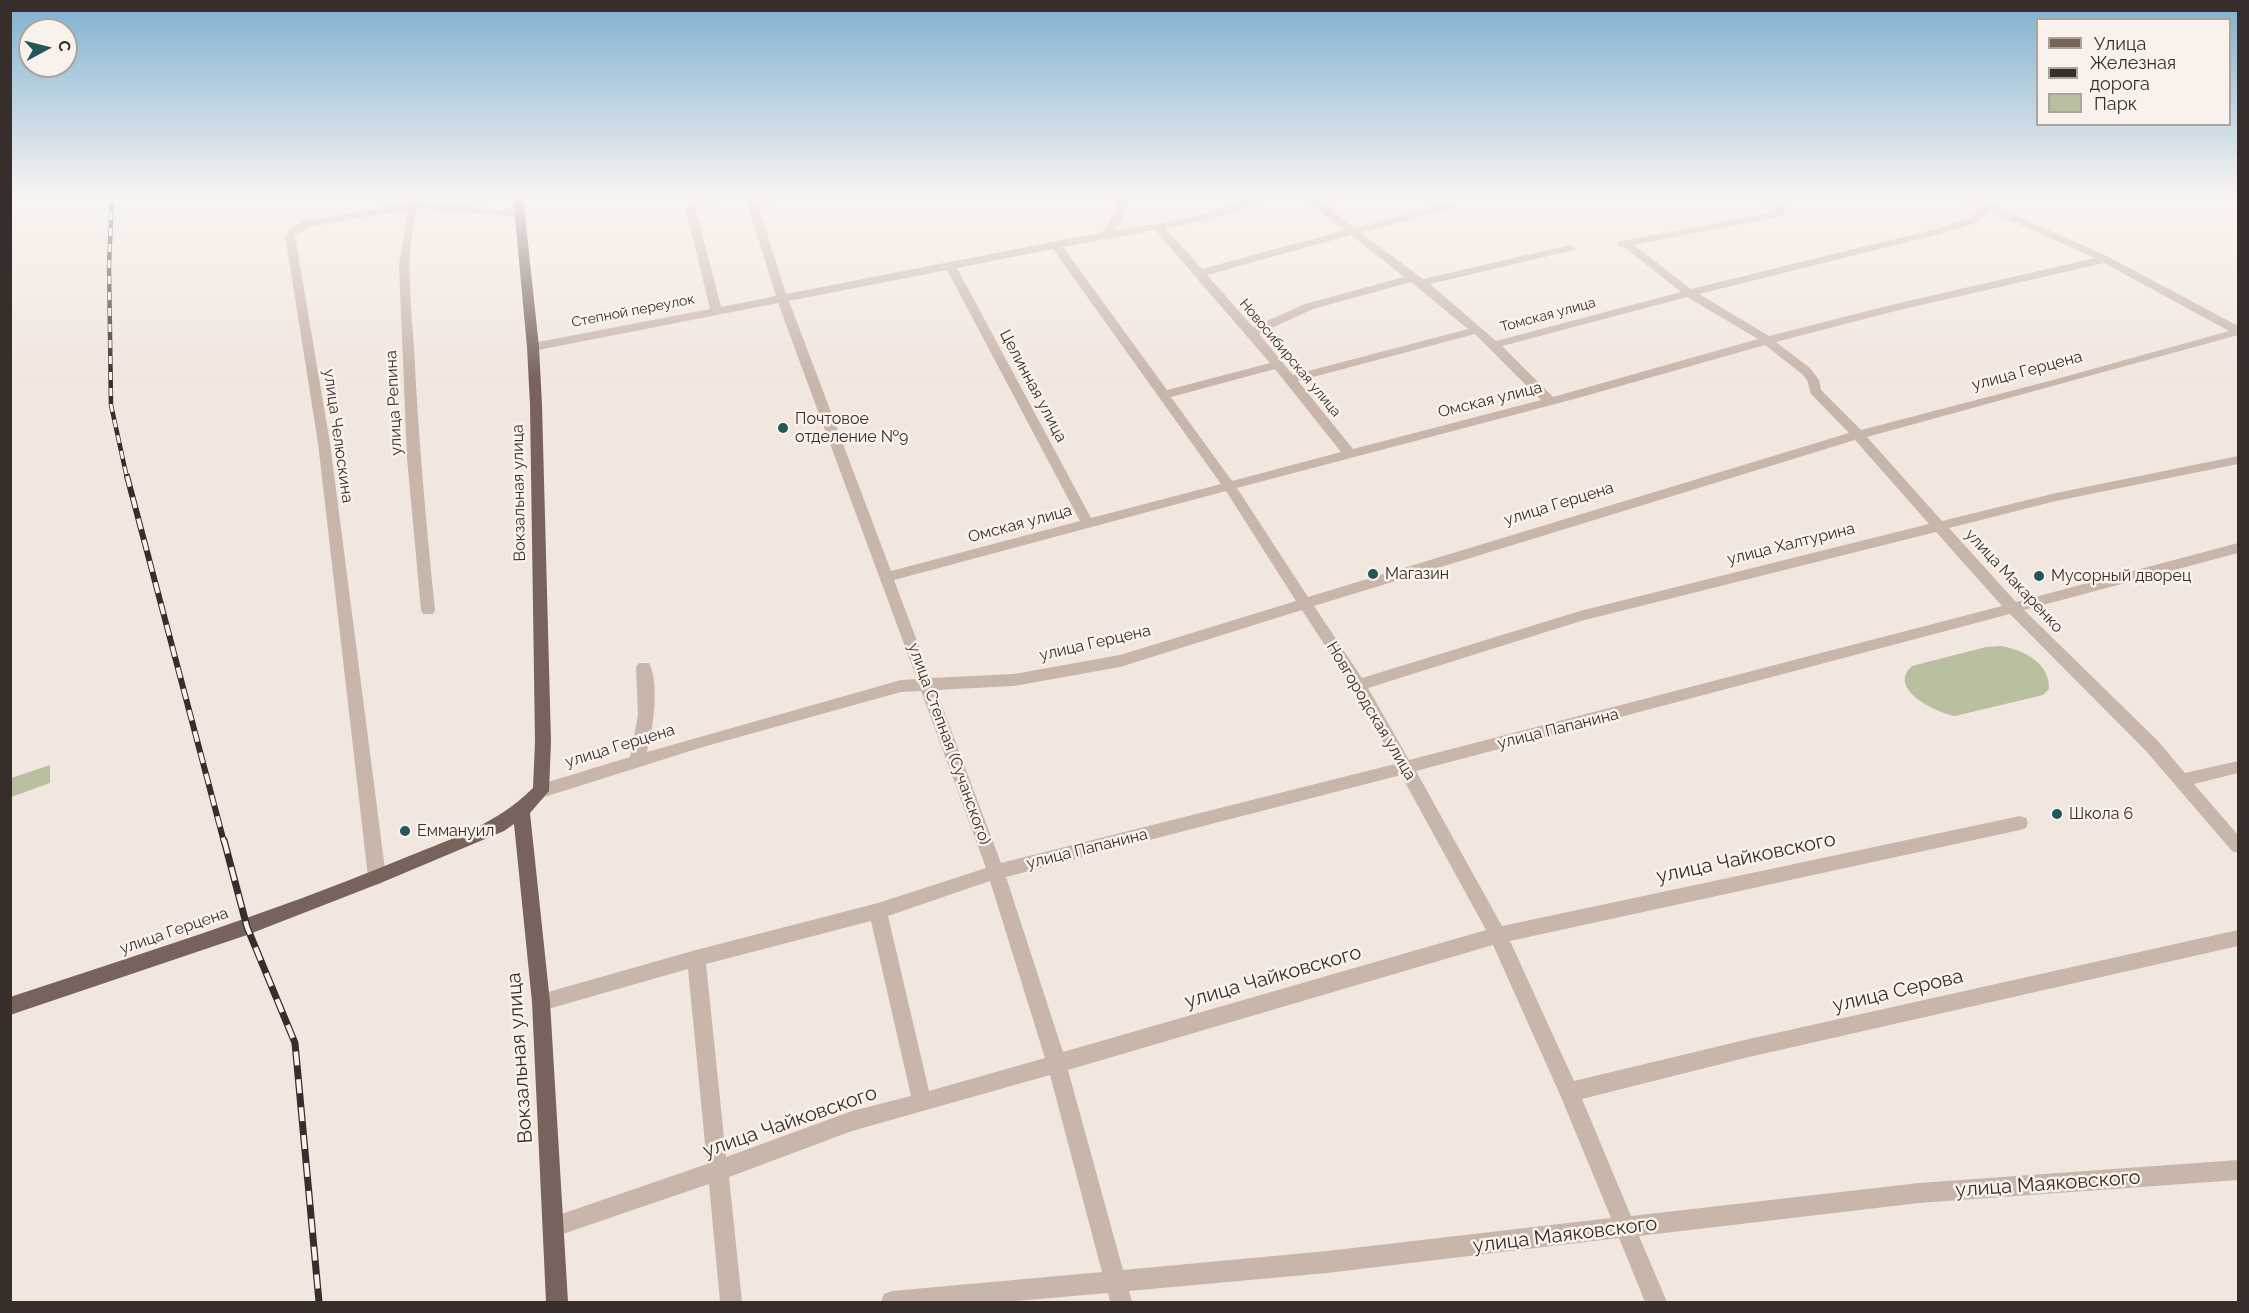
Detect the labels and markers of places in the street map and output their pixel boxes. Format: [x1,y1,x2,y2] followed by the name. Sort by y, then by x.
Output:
[795,409,908,447] place label: Почтовое отделение №9
[776,421,790,435] marker: Почтовое отделение №9
[1385,564,1449,584] place label: Магазин
[2051,566,2191,586] place label: Мусорный дворец
[1366,567,1380,581] marker: Магазин
[2032,569,2046,583] marker: Мусорный дворец
[2069,804,2133,824] place label: Школа 6
[2050,807,2064,821] marker: Школа 6
[417,821,494,841] place label: Еммануил
[398,824,412,838] marker: Еммануил

